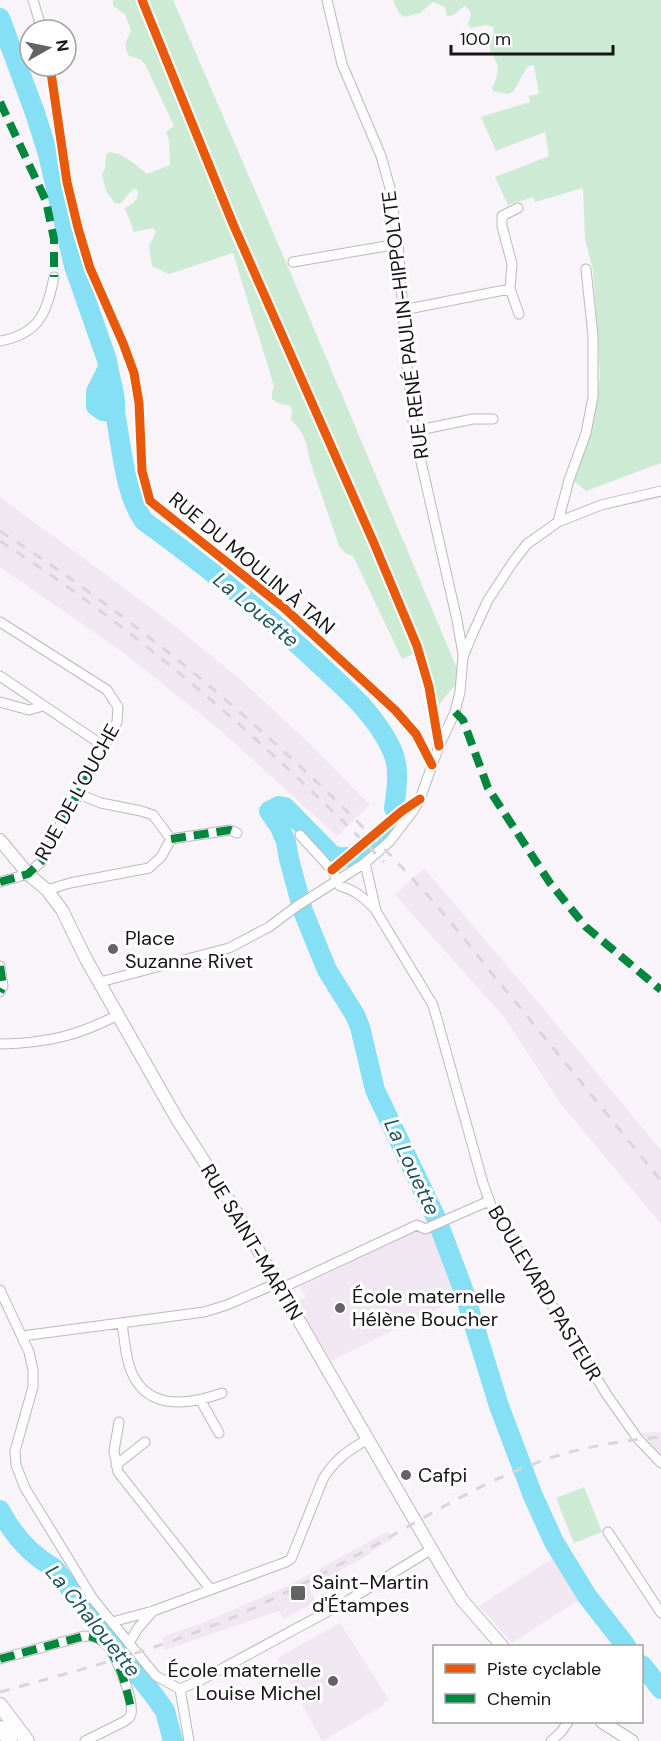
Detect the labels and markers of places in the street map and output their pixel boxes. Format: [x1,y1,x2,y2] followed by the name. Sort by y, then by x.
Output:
[125,925,253,974] place label: Place Suzanne Rivet
[106,942,120,956] marker: Place Suzanne Rivet
[352,1283,506,1332] place label: École maternelle Hélène Boucher
[333,1301,347,1315] marker: École maternelle Hélène Boucher
[418,1462,467,1488] place label: Cafpi
[399,1468,413,1482] marker: Cafpi
[312,1569,429,1618] place label: Saint-Martin d'Étampes
[289,1584,307,1602] marker: Saint-Martin d'Étampes
[167,1657,321,1706] place label: École maternelle Louise Michel
[326,1674,340,1688] marker: École maternelle Louise Michel

